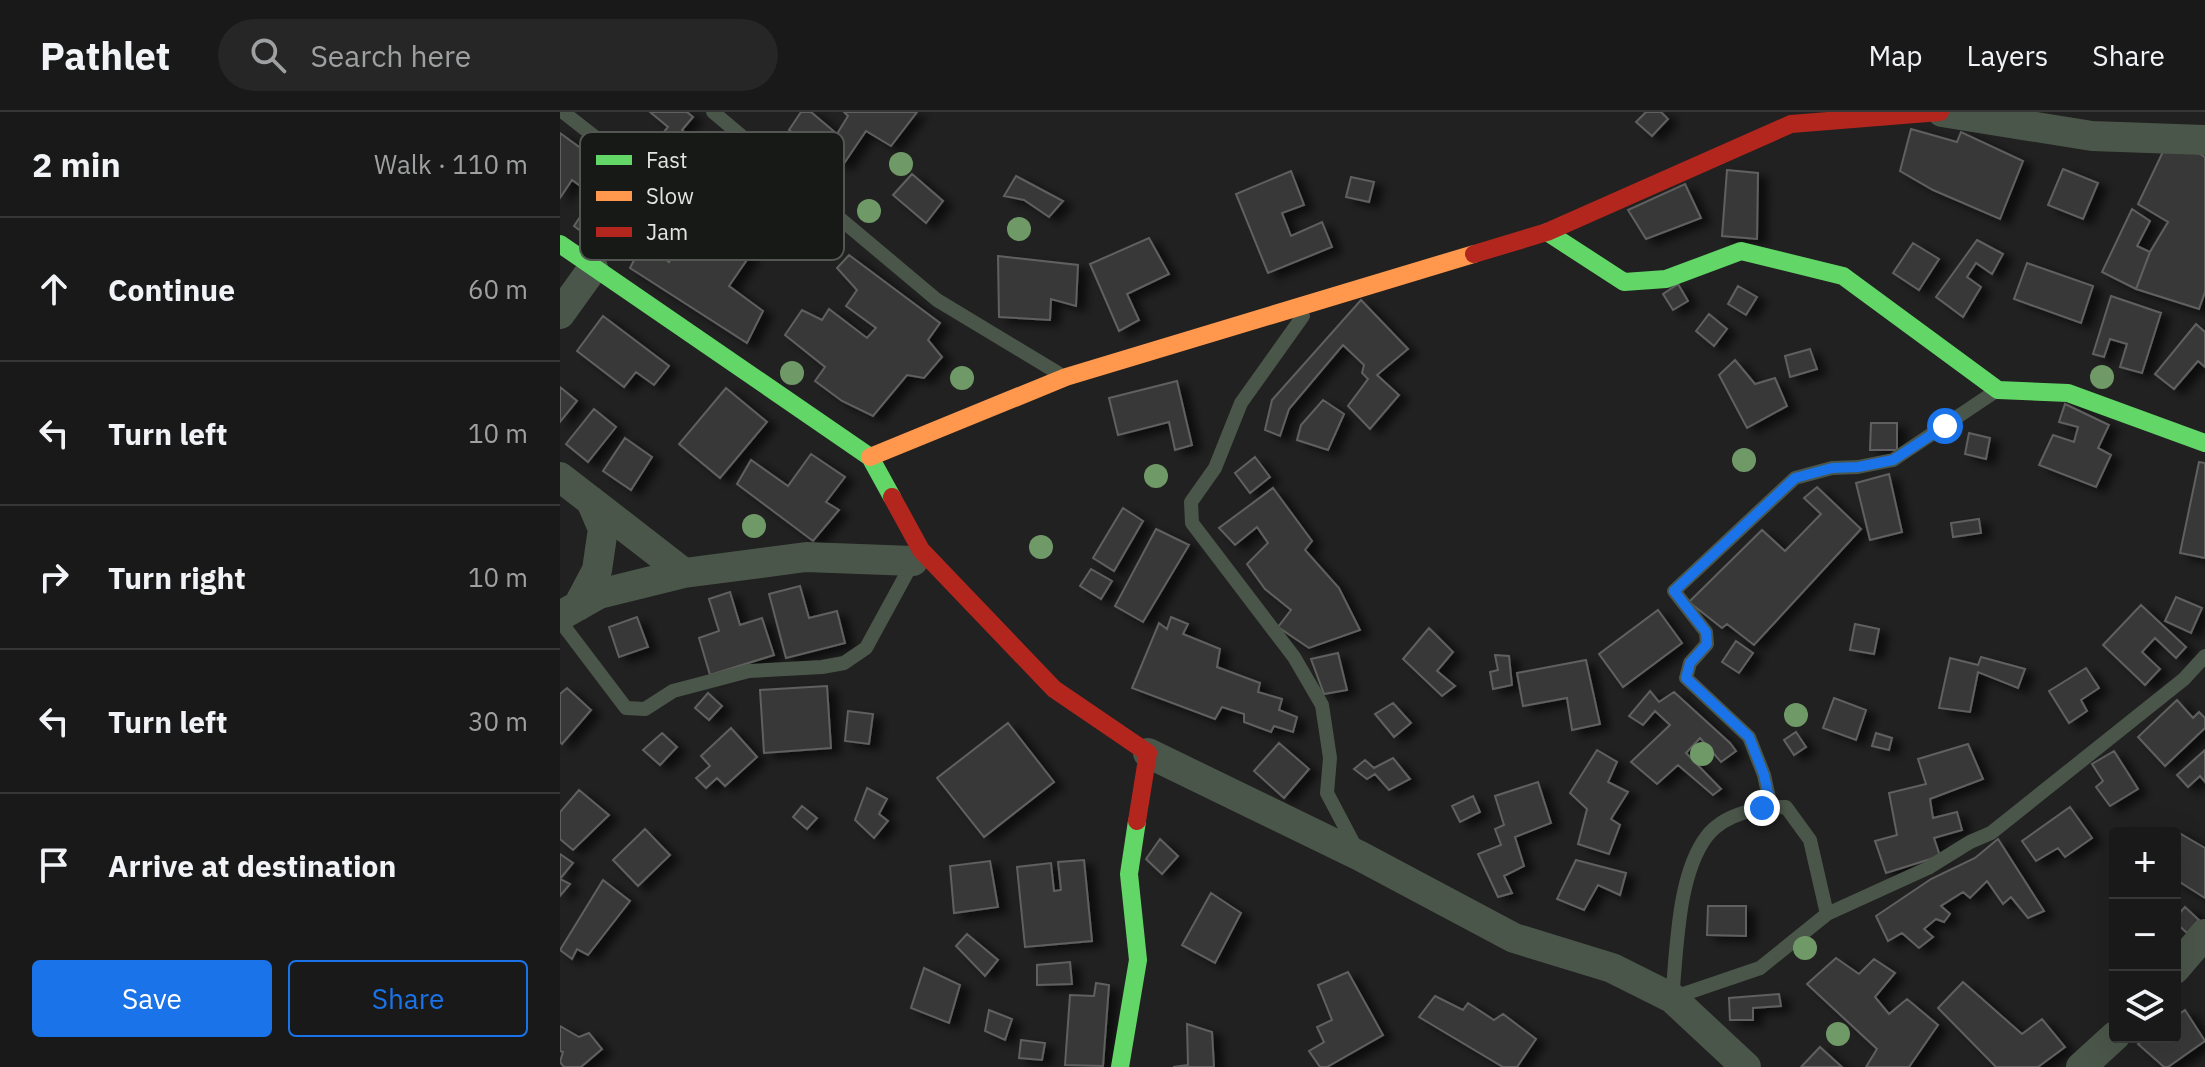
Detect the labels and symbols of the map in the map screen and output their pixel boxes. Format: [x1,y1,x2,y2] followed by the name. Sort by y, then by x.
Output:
[580,132,844,260] legend
[646,145,687,174] text: Fast
[646,181,694,210] text: Slow
[646,217,688,246] text: Jam
[1927,408,1963,444] route start
[1744,790,1780,826] route end

